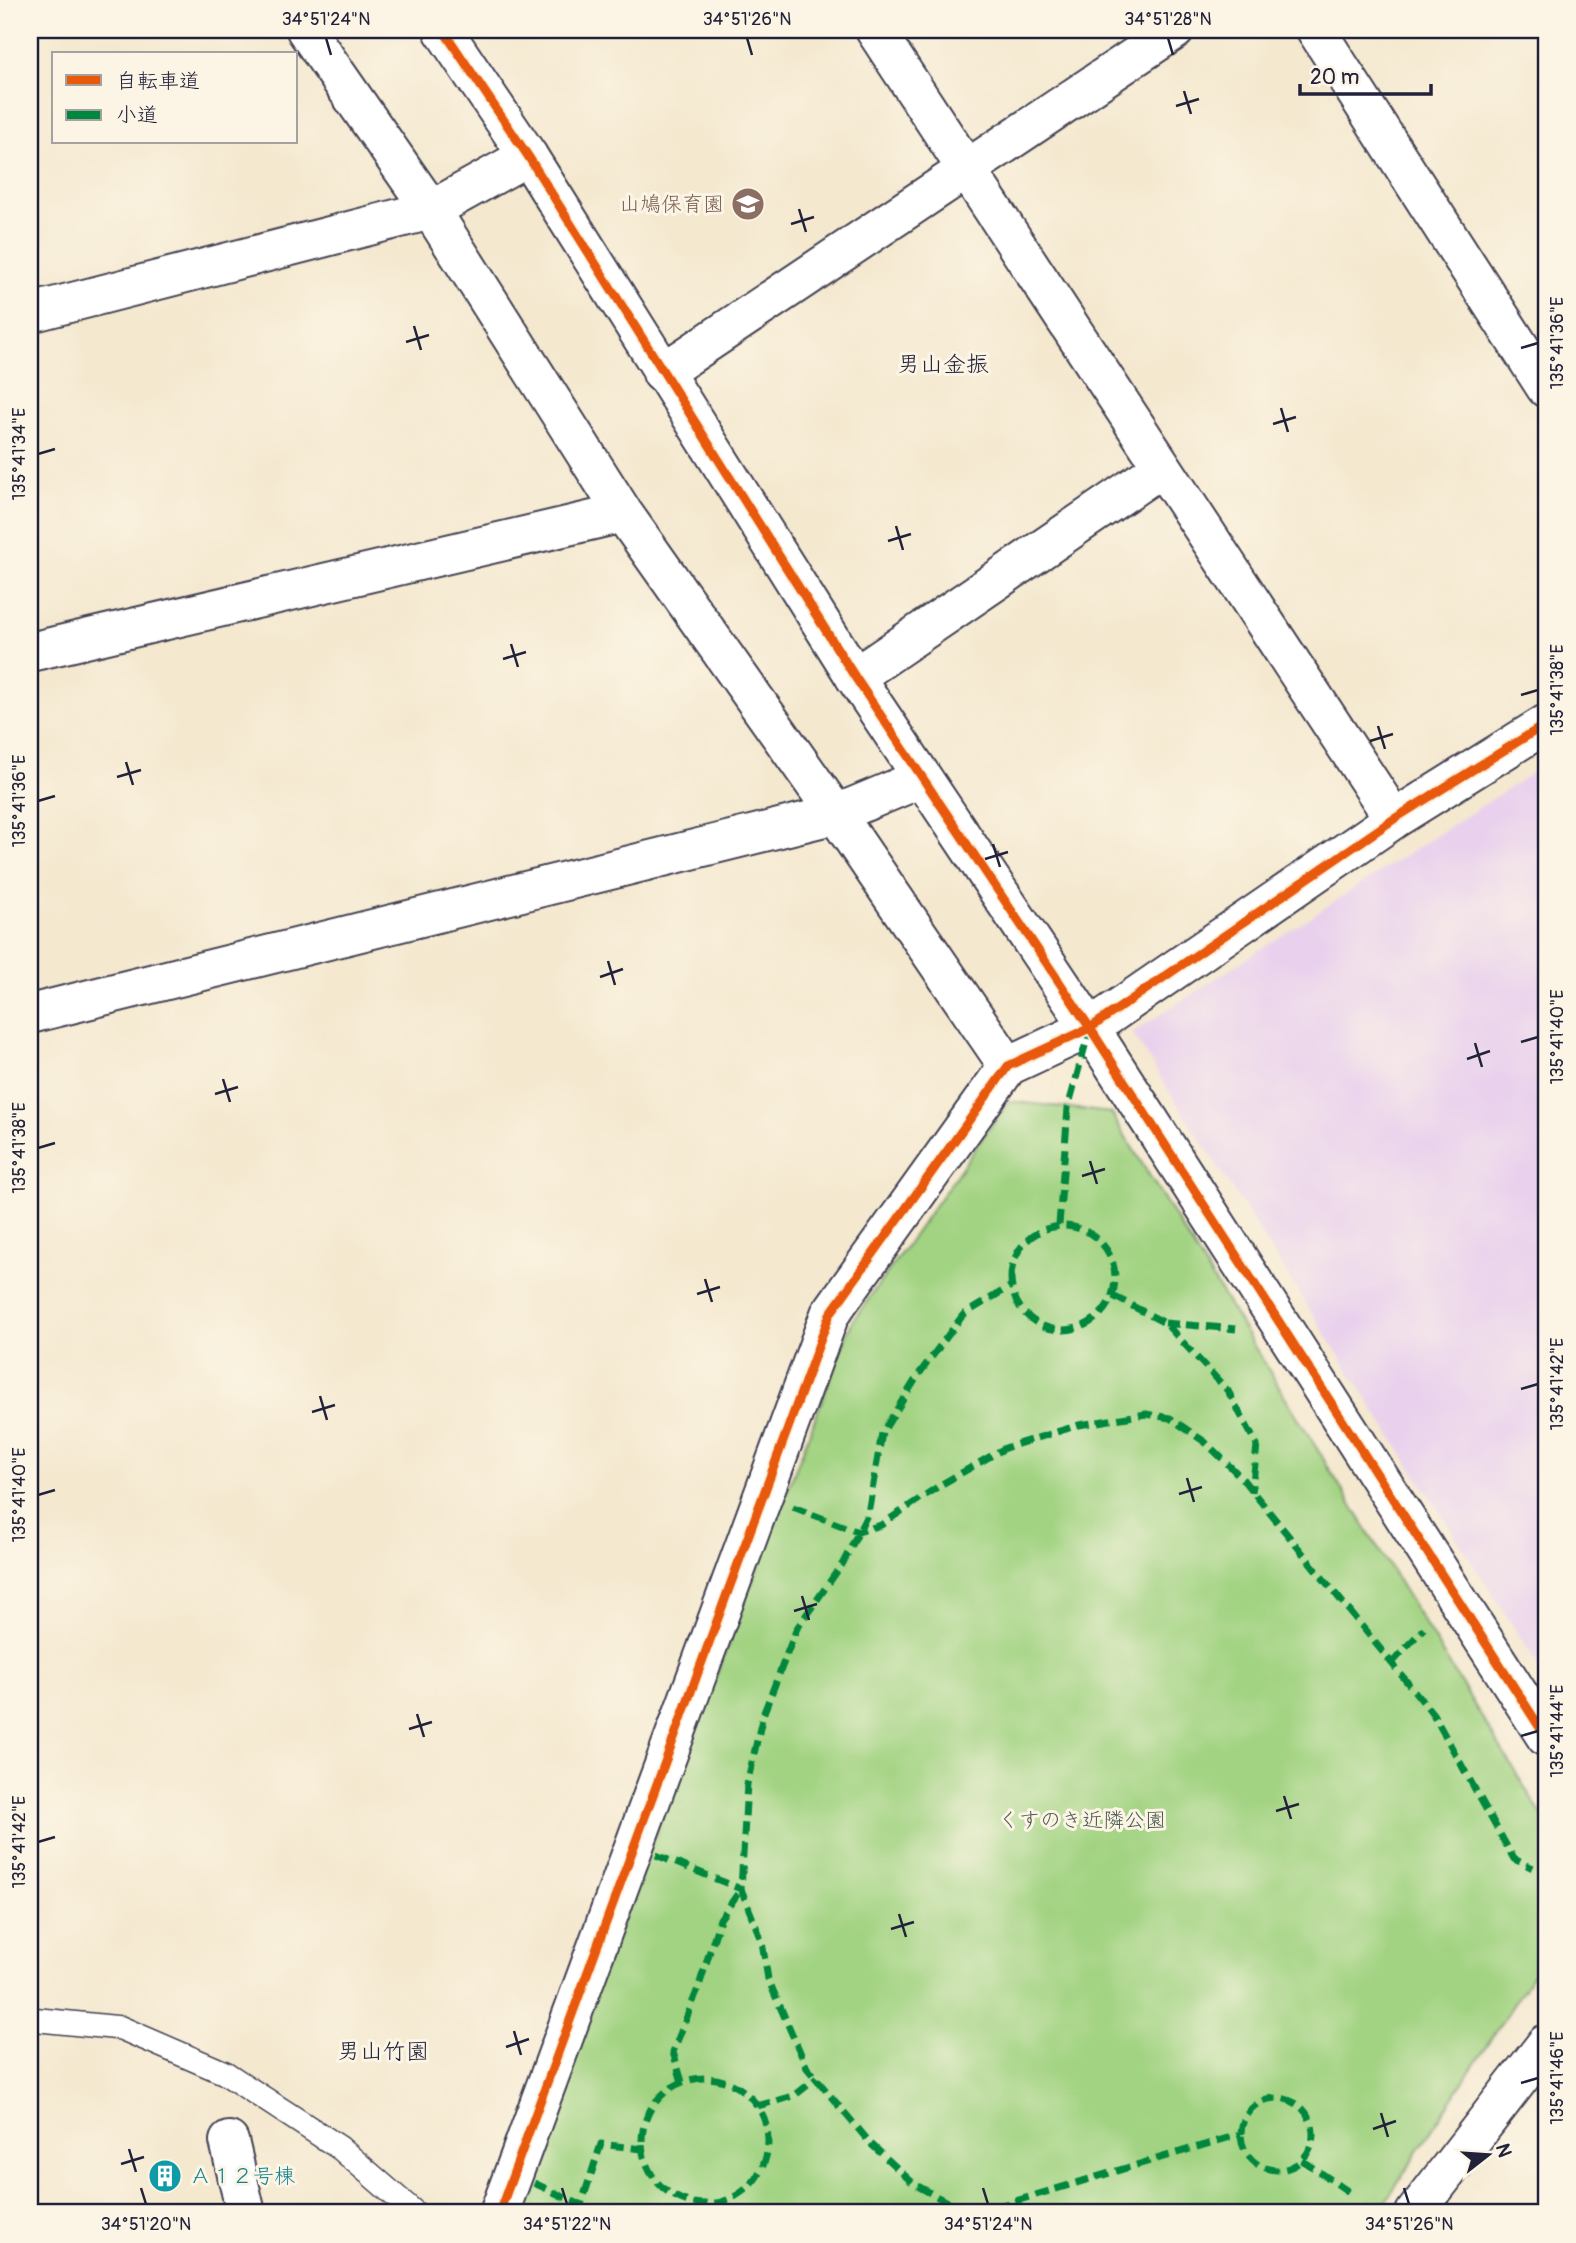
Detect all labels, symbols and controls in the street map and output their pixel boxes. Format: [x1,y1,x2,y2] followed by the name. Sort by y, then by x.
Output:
[282,8,370,31] text: 34°51'24"N
[703,8,791,31] text: 34°51'26"N
[1124,8,1212,31] text: 34°51'28"N
[52,52,298,144] legend
[1300,52,1431,96] scale bar
[1310,64,1359,91] text: 20 m
[116,68,200,95] text: 自転車道
[116,102,158,129] text: 小道
[729,185,767,223] school or university icon: 山鳩保育園
[619,191,724,218] place label: 山鳩保育園
[1546,297,1569,389] text: 135°41'36"E
[897,350,989,379] district label: 男山金振
[8,408,31,500] text: 135°41'34"E
[1546,644,1569,736] text: 135°41'38"E
[8,755,31,847] text: 135°41'36"E
[1546,989,1569,1085] text: 135°41'40"E
[8,1102,31,1194] text: 135°41'38"E
[1546,1338,1569,1430] text: 135°41'42"E
[8,1447,31,1543] text: 135°41'40"E
[1546,1684,1569,1778] text: 135°41'44"E
[8,1796,31,1888] text: 135°41'42"E
[998,1807,1166,1834] park label: くすのき近隣公園
[1546,2031,1569,2125] text: 135°41'46"E
[337,2037,429,2066] district label: 男山竹園
[1454,2120,1524,2190] north arrow
[1490,2141,1517,2160] text: N
[146,2157,184,2195] building icon: Ａ１２号棟
[190,2163,295,2190] place label: Ａ１２号棟
[101,2213,191,2236] text: 34°51'20"N
[523,2213,611,2236] text: 34°51'22"N
[944,2213,1032,2236] text: 34°51'24"N
[1365,2213,1453,2236] text: 34°51'26"N

